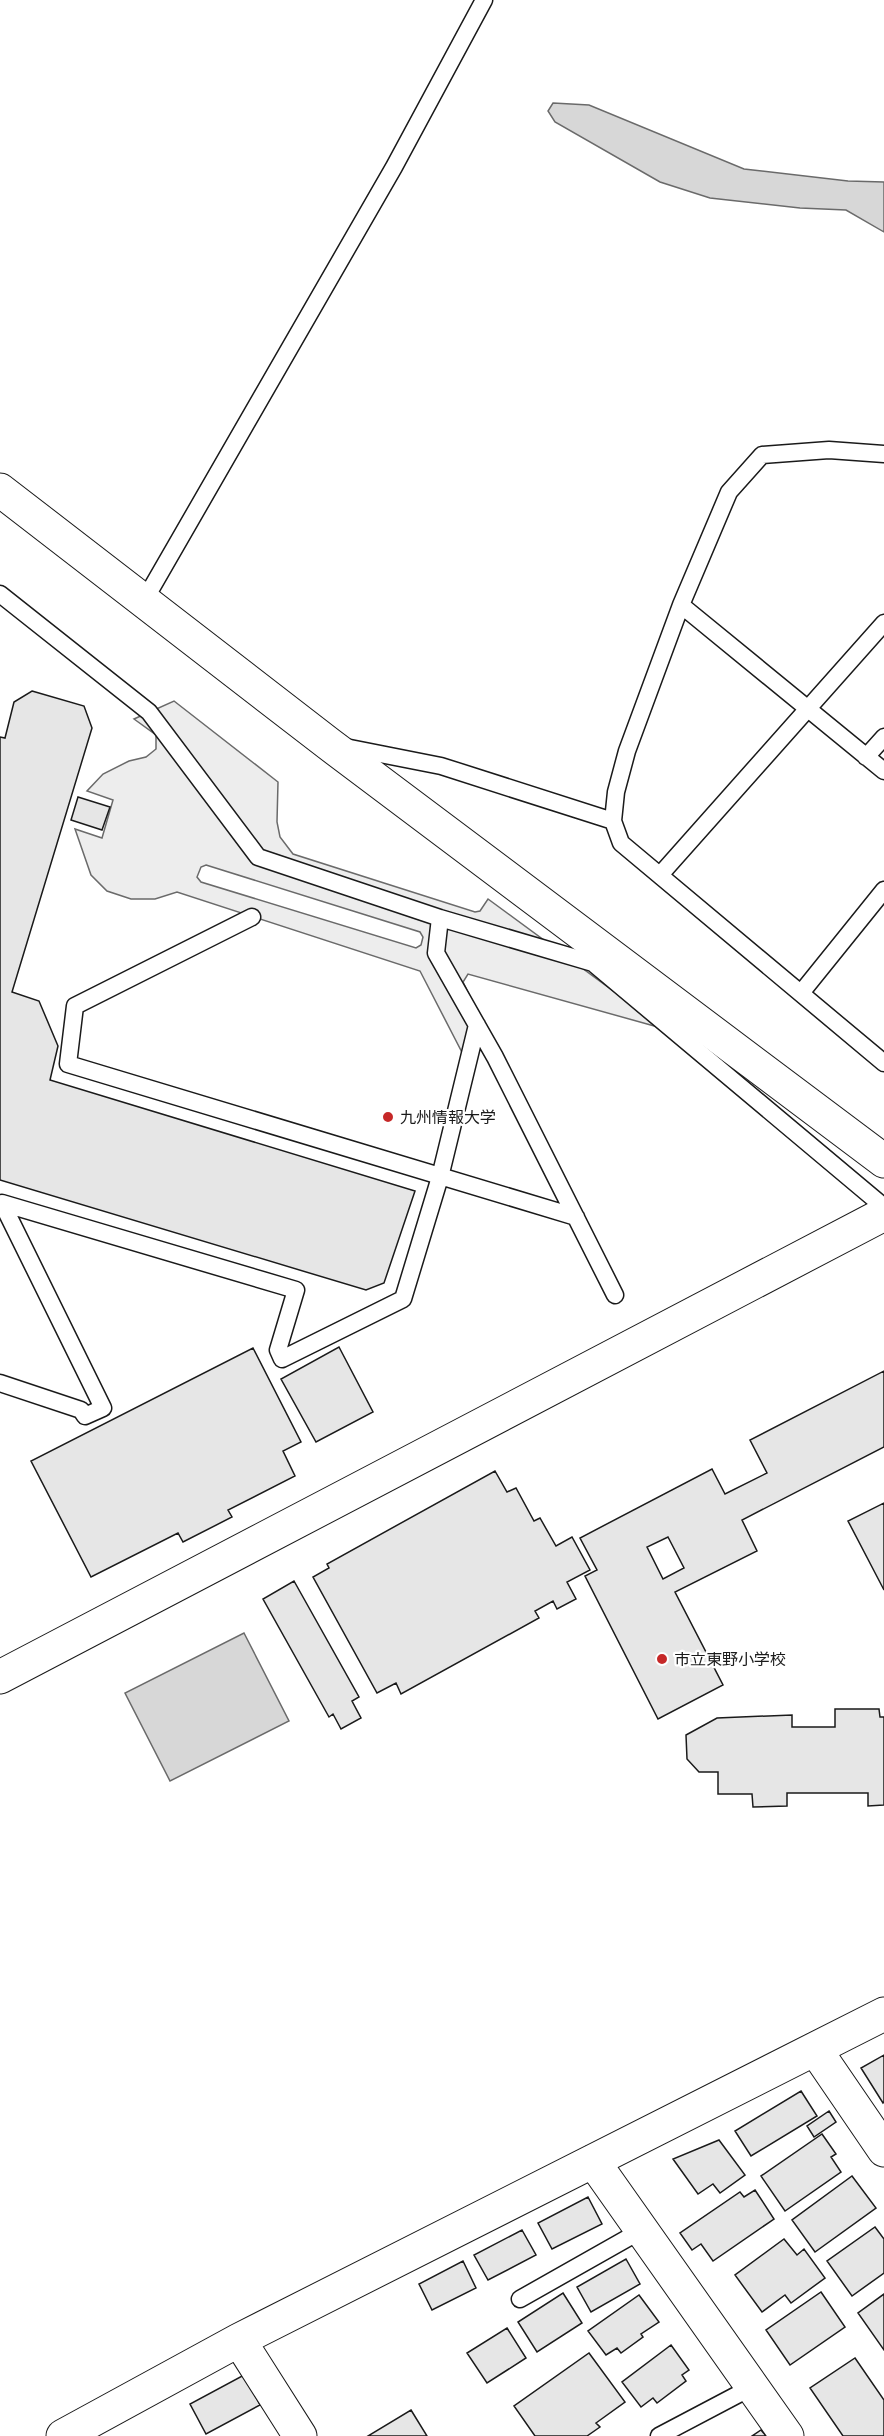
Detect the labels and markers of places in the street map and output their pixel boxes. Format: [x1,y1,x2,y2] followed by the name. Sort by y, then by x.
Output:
[400,1108,496,1128] place label: 九州情報大学
[381,1110,395,1124] marker: 九州情報大学
[674,1650,786,1670] place label: 市立東野小学校
[655,1652,669,1666] marker: 市立東野小学校

